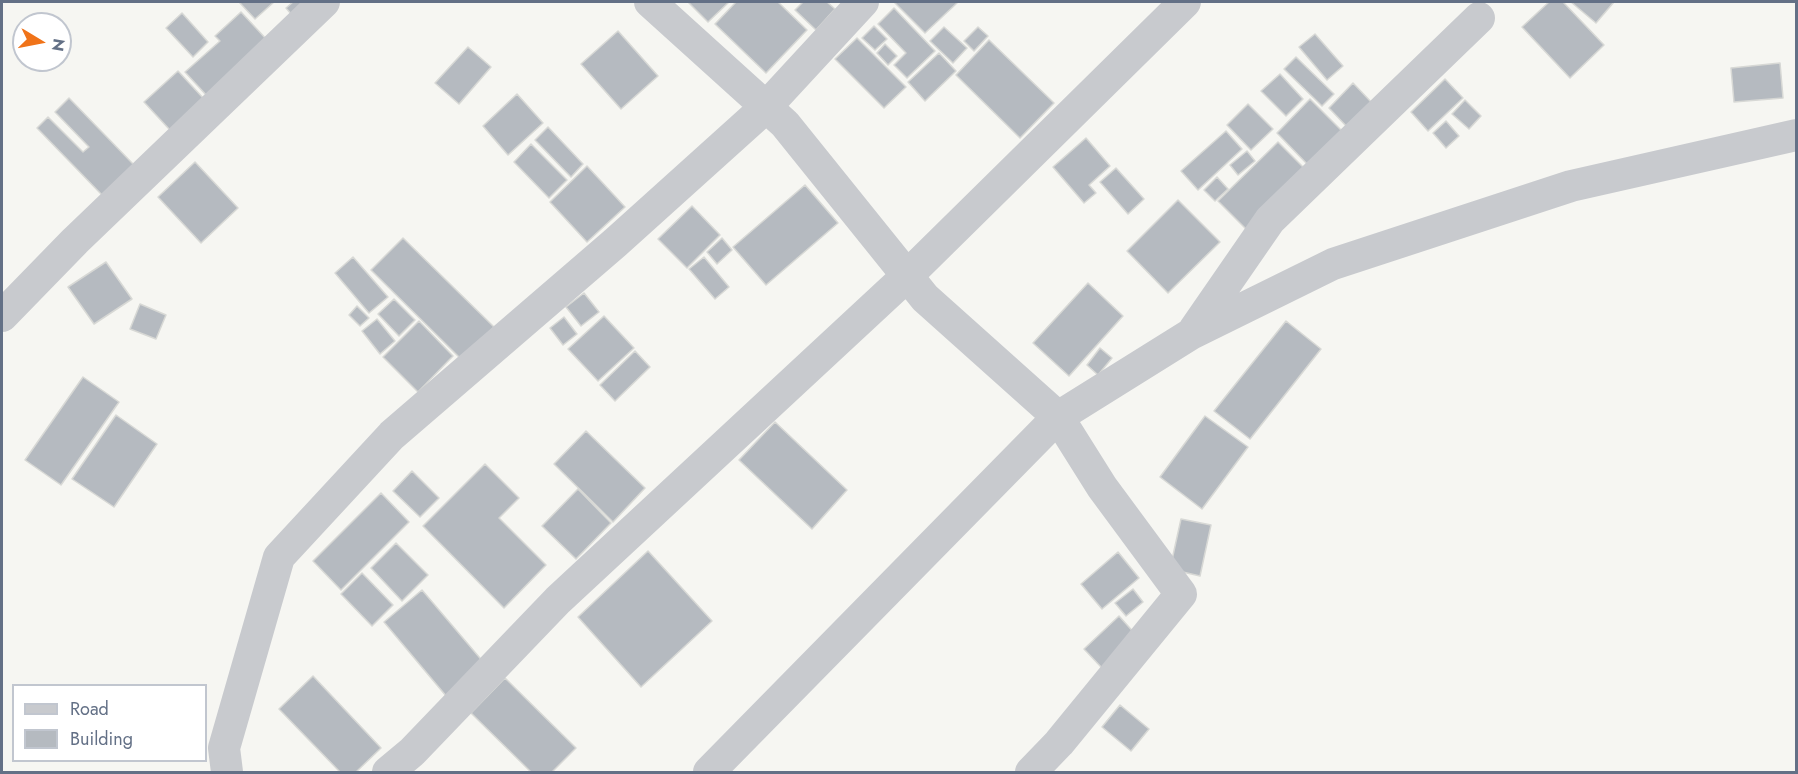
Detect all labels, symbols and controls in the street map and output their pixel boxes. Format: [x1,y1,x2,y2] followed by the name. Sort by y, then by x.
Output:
[12,12,72,72] north arrow
[46,37,71,53] text: N
[12,684,207,762] legend
[70,696,109,722] text: Road
[70,726,133,752] text: Building

